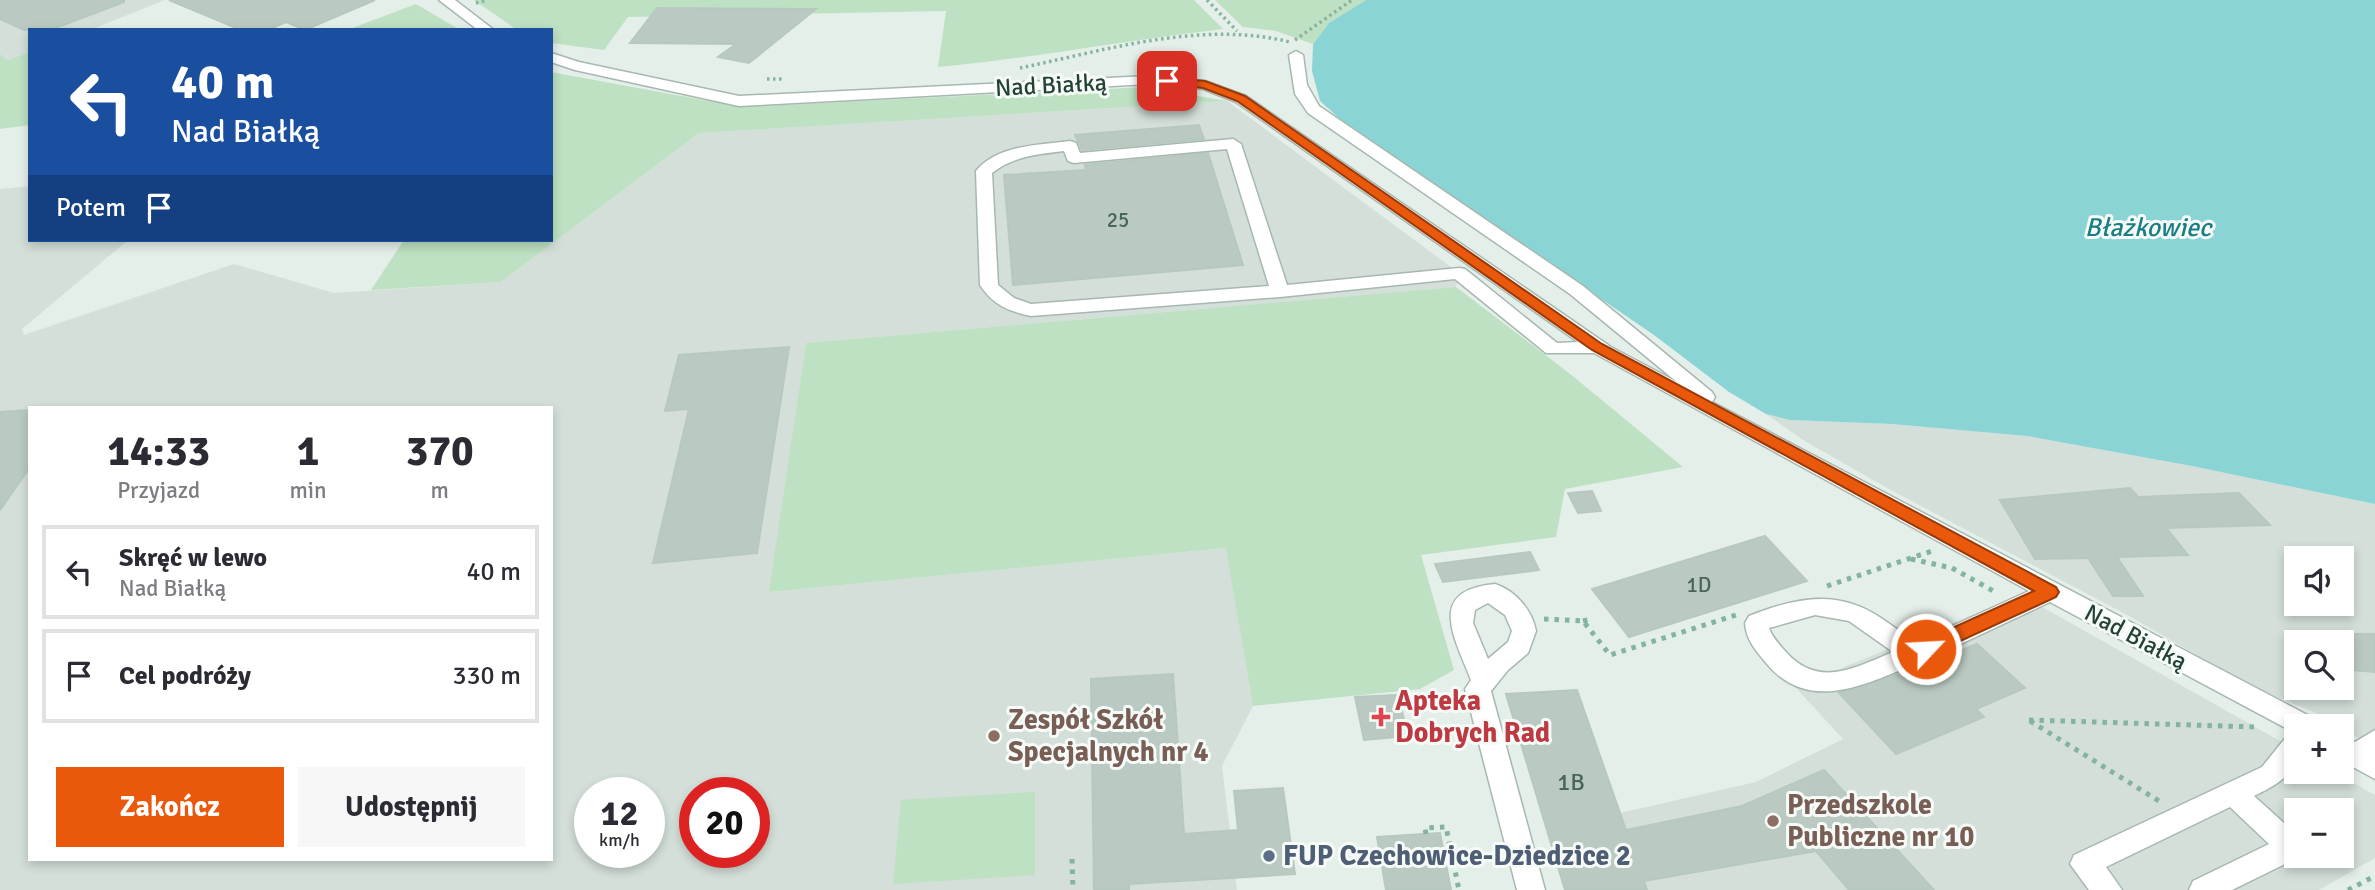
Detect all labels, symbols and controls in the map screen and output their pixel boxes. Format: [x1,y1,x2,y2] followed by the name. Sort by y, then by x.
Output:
[1137,51,1197,111] pin
[171,52,274,112] text: 40 m
[56,56,147,147] icon: left
[1148,62,1186,100] icon: arrive
[994,67,1108,103] street label: Nad Białką
[171,112,320,151] text: Nad Białką
[140,189,178,227] icon: arrive
[56,192,126,224] text: Potem
[1107,207,1129,233] house number: 25
[2085,212,2213,244] water label: Błażkowiec
[107,426,210,477] text: 14:33
[297,426,319,477] text: 1
[406,426,474,477] text: 370
[117,476,200,505] text: Przyjazd
[289,476,327,505] text: min
[431,476,449,505] text: m
[119,542,267,574] text: Skręć w lewo
[2284,546,2354,868] map controls
[2284,546,2354,616] button: sound
[60,553,98,591] icon: left
[466,556,521,588] text: 40 m
[1687,572,1711,598] house number: 1D
[119,574,226,603] text: Nad Białką
[2080,597,2192,677] street label: Nad Białką
[1889,612,1963,686] position arrow
[2284,630,2354,700] button: search
[60,657,98,695] icon: arrive
[119,660,251,692] text: Cel podróży
[452,660,521,692] text: 330 m
[1395,684,1550,750] place label: Apteka Dobrych Rad
[1008,703,1209,769] place label: Zespół Szkół Specjalnych nr 4
[1373,709,1389,725] marker: Apteka Dobrych Rad
[2284,714,2354,784] button: +
[986,728,1002,744] marker: Zespół Szkół Specjalnych nr 4
[56,767,284,847] button: Zakończ
[298,767,525,847] button: Udostępnij
[1557,767,1585,797] house number: 1B
[679,777,770,868] speed limit sign: 20
[1787,788,1974,854] place label: Przedszkole Publiczne nr 10
[601,792,638,835] text: 12
[2284,798,2354,868] button: −
[1765,813,1781,829] marker: Przedszkole Publiczne nr 10
[599,829,640,851] text: km/h
[1283,839,1631,873] place label: FUP Czechowice-Dziedzice 2
[1261,848,1277,864] marker: FUP Czechowice-Dziedzice 2

